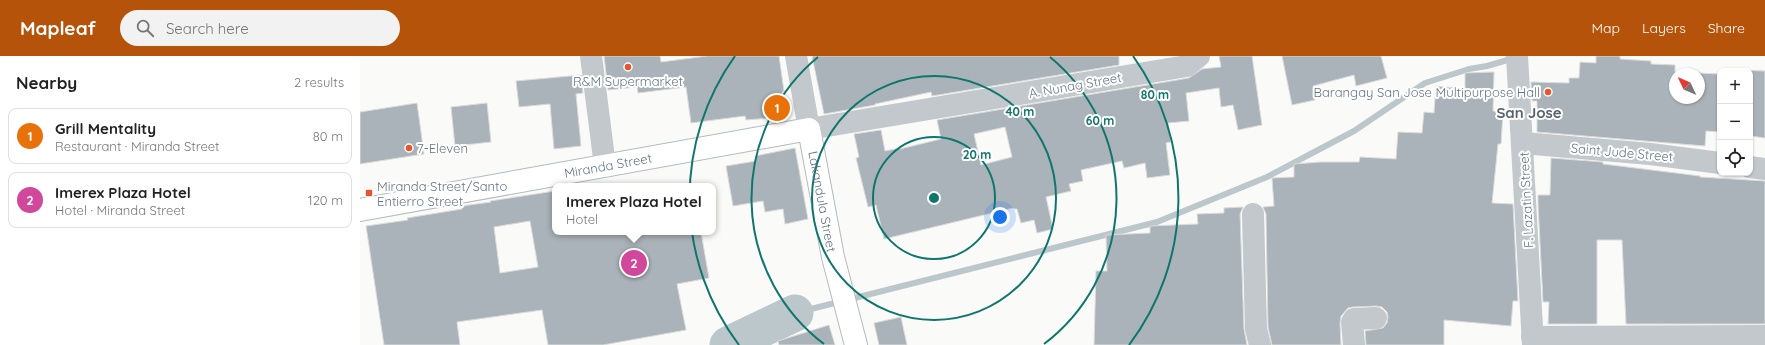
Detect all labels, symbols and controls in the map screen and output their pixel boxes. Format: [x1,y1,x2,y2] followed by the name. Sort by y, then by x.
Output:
[120,10,400,46] search box
[20,16,96,40] text: Mapleaf
[134,17,156,39] icon: search
[166,19,249,38] text: Search here
[1591,19,1620,37] text: Map
[1642,19,1686,37] text: Layers
[1708,19,1745,37] text: Share
[623,62,633,72] marker: R&M Supermarket
[1669,68,1705,104] north arrow
[1717,68,1753,176] map controls
[1717,68,1753,104] button: +
[1027,69,1123,101] street label: A. Nunag Street
[16,72,77,93] text: Nearby
[573,73,683,89] place label: R&M Supermarket
[294,74,344,90] text: 2 results
[1314,84,1540,100] place label: Barangay San Jose Multipurpose Hall
[1141,87,1169,102] text: 80 m
[1543,87,1553,97] marker: Barangay San Jose Multipurpose Hall
[764,93,790,123] pin: 1
[1496,103,1562,122] district label: San Jose
[1006,104,1034,119] text: 40 m
[1717,104,1753,140] button: −
[1086,113,1114,128] text: 60 m
[55,119,156,138] text: Grill Mentality
[27,128,33,144] text: 1
[313,128,343,144] text: 80 m
[55,138,220,154] text: Restaurant · Miranda Street
[417,140,468,156] place label: 7-Eleven
[1570,140,1674,164] street label: Saint Jude Street
[1717,140,1753,176] button: locate
[404,143,414,153] marker: 7-Eleven
[963,147,991,162] text: 20 m
[563,150,653,181] street label: Miranda Street
[805,150,840,253] street label: Lakandula Street
[1516,152,1536,248] street label: F. Lazatin Street
[377,178,507,209] place label: Miranda Street/Santo Entierro Street
[55,183,191,202] text: Imerex Plaza Hotel
[552,183,716,235] popup
[364,188,374,198] marker: Miranda Street/Santo Entierro Street
[927,191,941,205] centre of rings
[26,192,34,208] text: 2
[308,192,343,208] text: 120 m
[566,192,702,211] text: Imerex Plaza Hotel
[55,202,185,218] text: Hotel · Miranda Street
[990,207,1010,227] your location
[566,211,598,227] text: Hotel
[621,248,647,278] pin: 2

